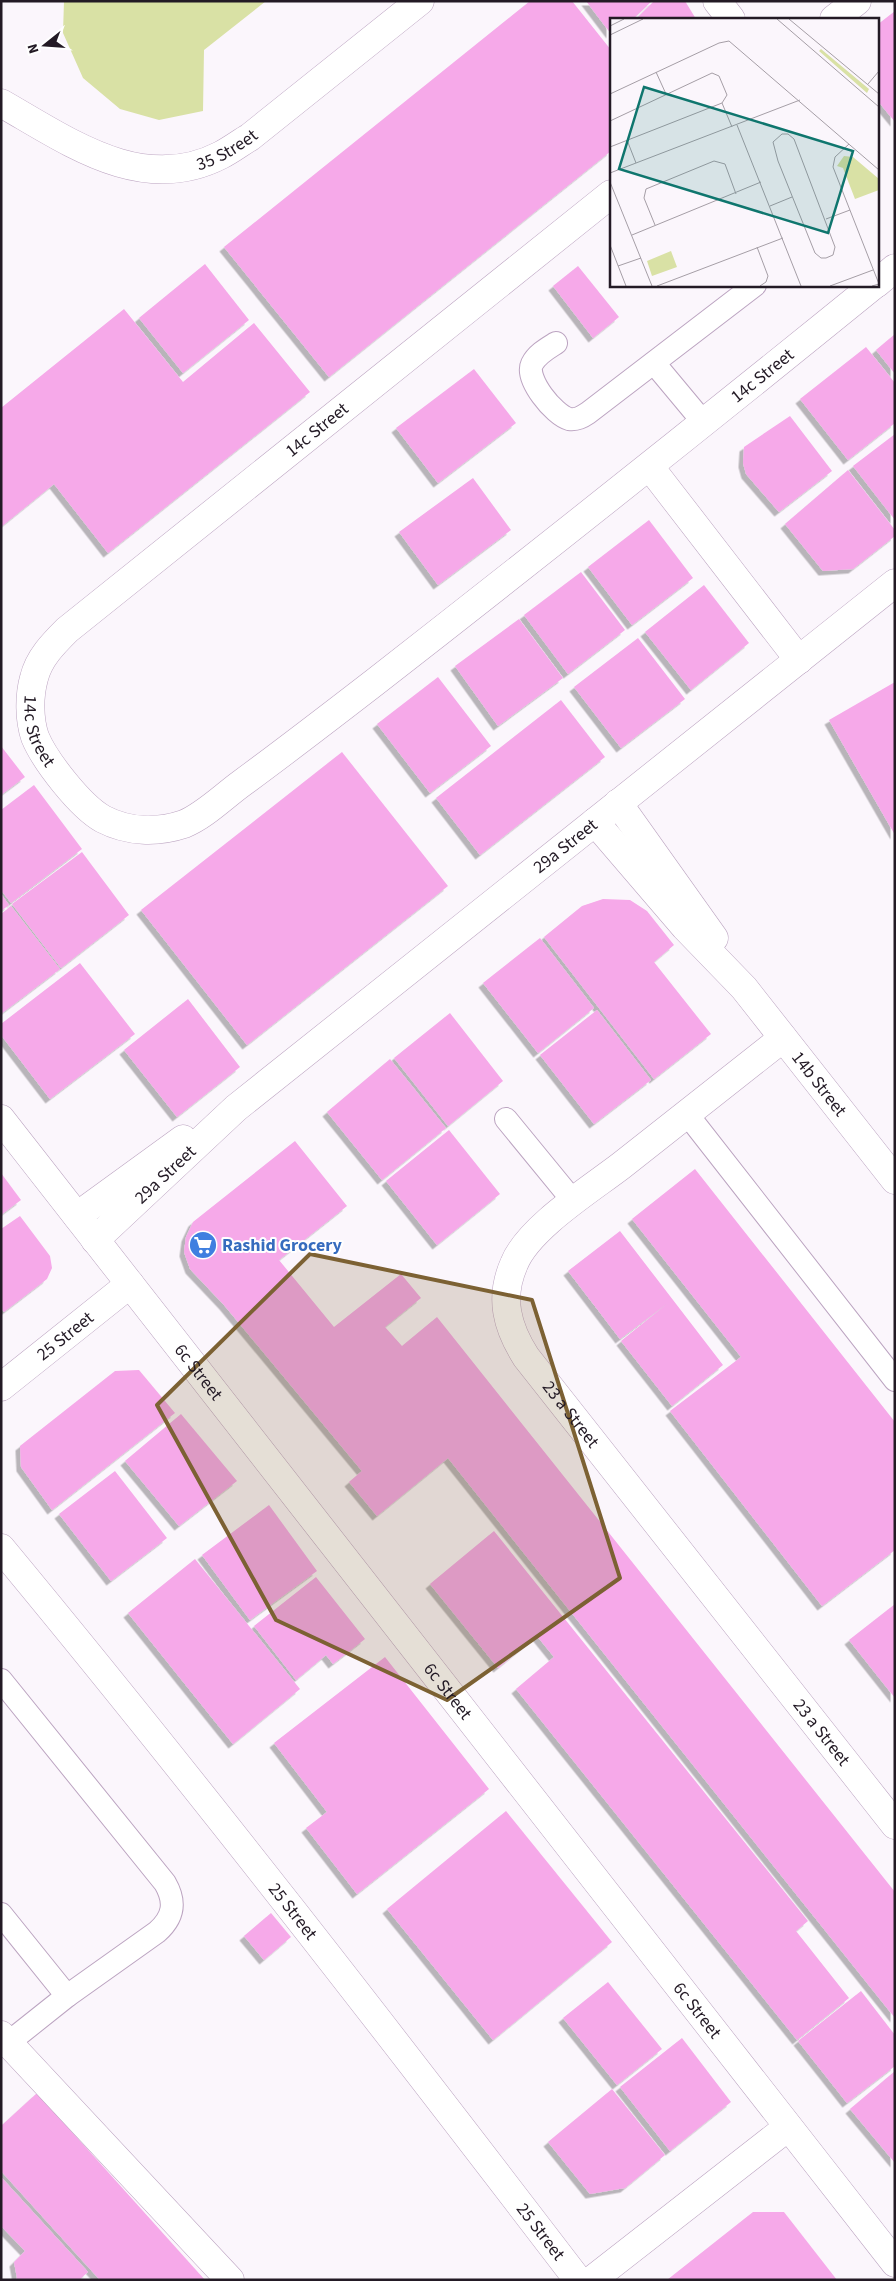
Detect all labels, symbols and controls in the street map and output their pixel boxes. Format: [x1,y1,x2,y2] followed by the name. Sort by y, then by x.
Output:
[610,18,878,286] inset map
[20,20,70,70] north arrow
[23,41,44,56] text: N
[193,123,263,177] street label: 35 Street
[725,342,799,409] street label: 14c Street
[280,397,354,463] street label: 14c Street
[18,694,62,772] street label: 14c Street
[528,812,603,879] street label: 29a Street
[786,1046,853,1122] street label: 14b Street
[129,1139,201,1209] street label: 29a Street
[188,1230,218,1260] supermarket icon: Rashid Grocery
[222,1233,343,1258] place label: Rashid Grocery
[31,1305,99,1366] street label: 25 Street
[169,1338,229,1406] street label: 6c Street
[537,1375,605,1453] street label: 23 a Street
[418,1657,478,1725] street label: 6c Street
[787,1693,856,1771] street label: 23 a Street
[263,1877,323,1945] street label: 25 Street
[667,1976,728,2044] street label: 6c Street
[511,2197,571,2266] street label: 25 Street

